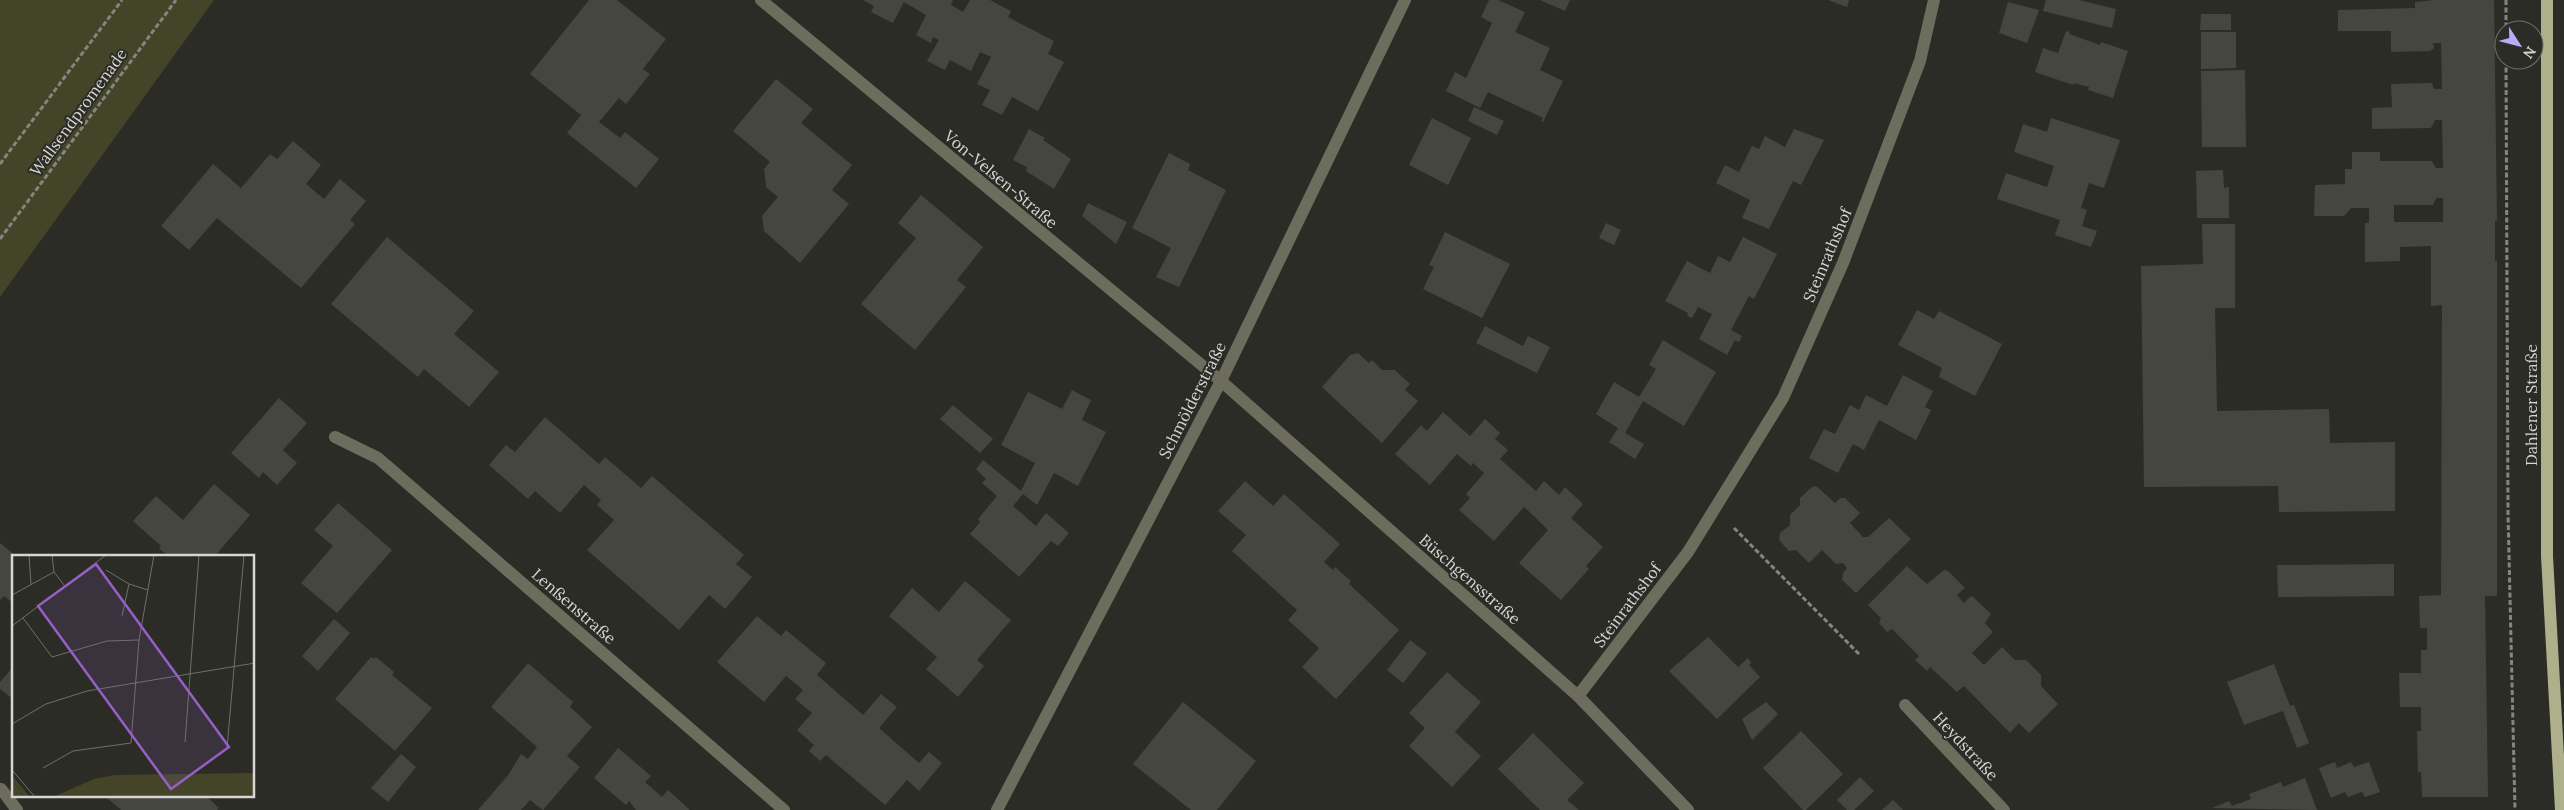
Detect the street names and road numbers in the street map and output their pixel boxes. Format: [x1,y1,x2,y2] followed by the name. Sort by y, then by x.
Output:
[25,44,131,180] street label: Wallsendpromenade
[939,125,1062,233] street label: Von-Velsen-Straße
[1798,203,1856,305] street label: Steinrathshof
[1154,338,1230,462] street label: Schmölderstraße
[2521,344,2541,466] street label: Dahlener Straße
[1415,530,1525,629] street label: Büschgensstraße
[1589,558,1666,651] street label: Steinrathshof
[528,564,620,648] street label: Lenßenstraße
[1929,707,2003,785] street label: Heydstraße

